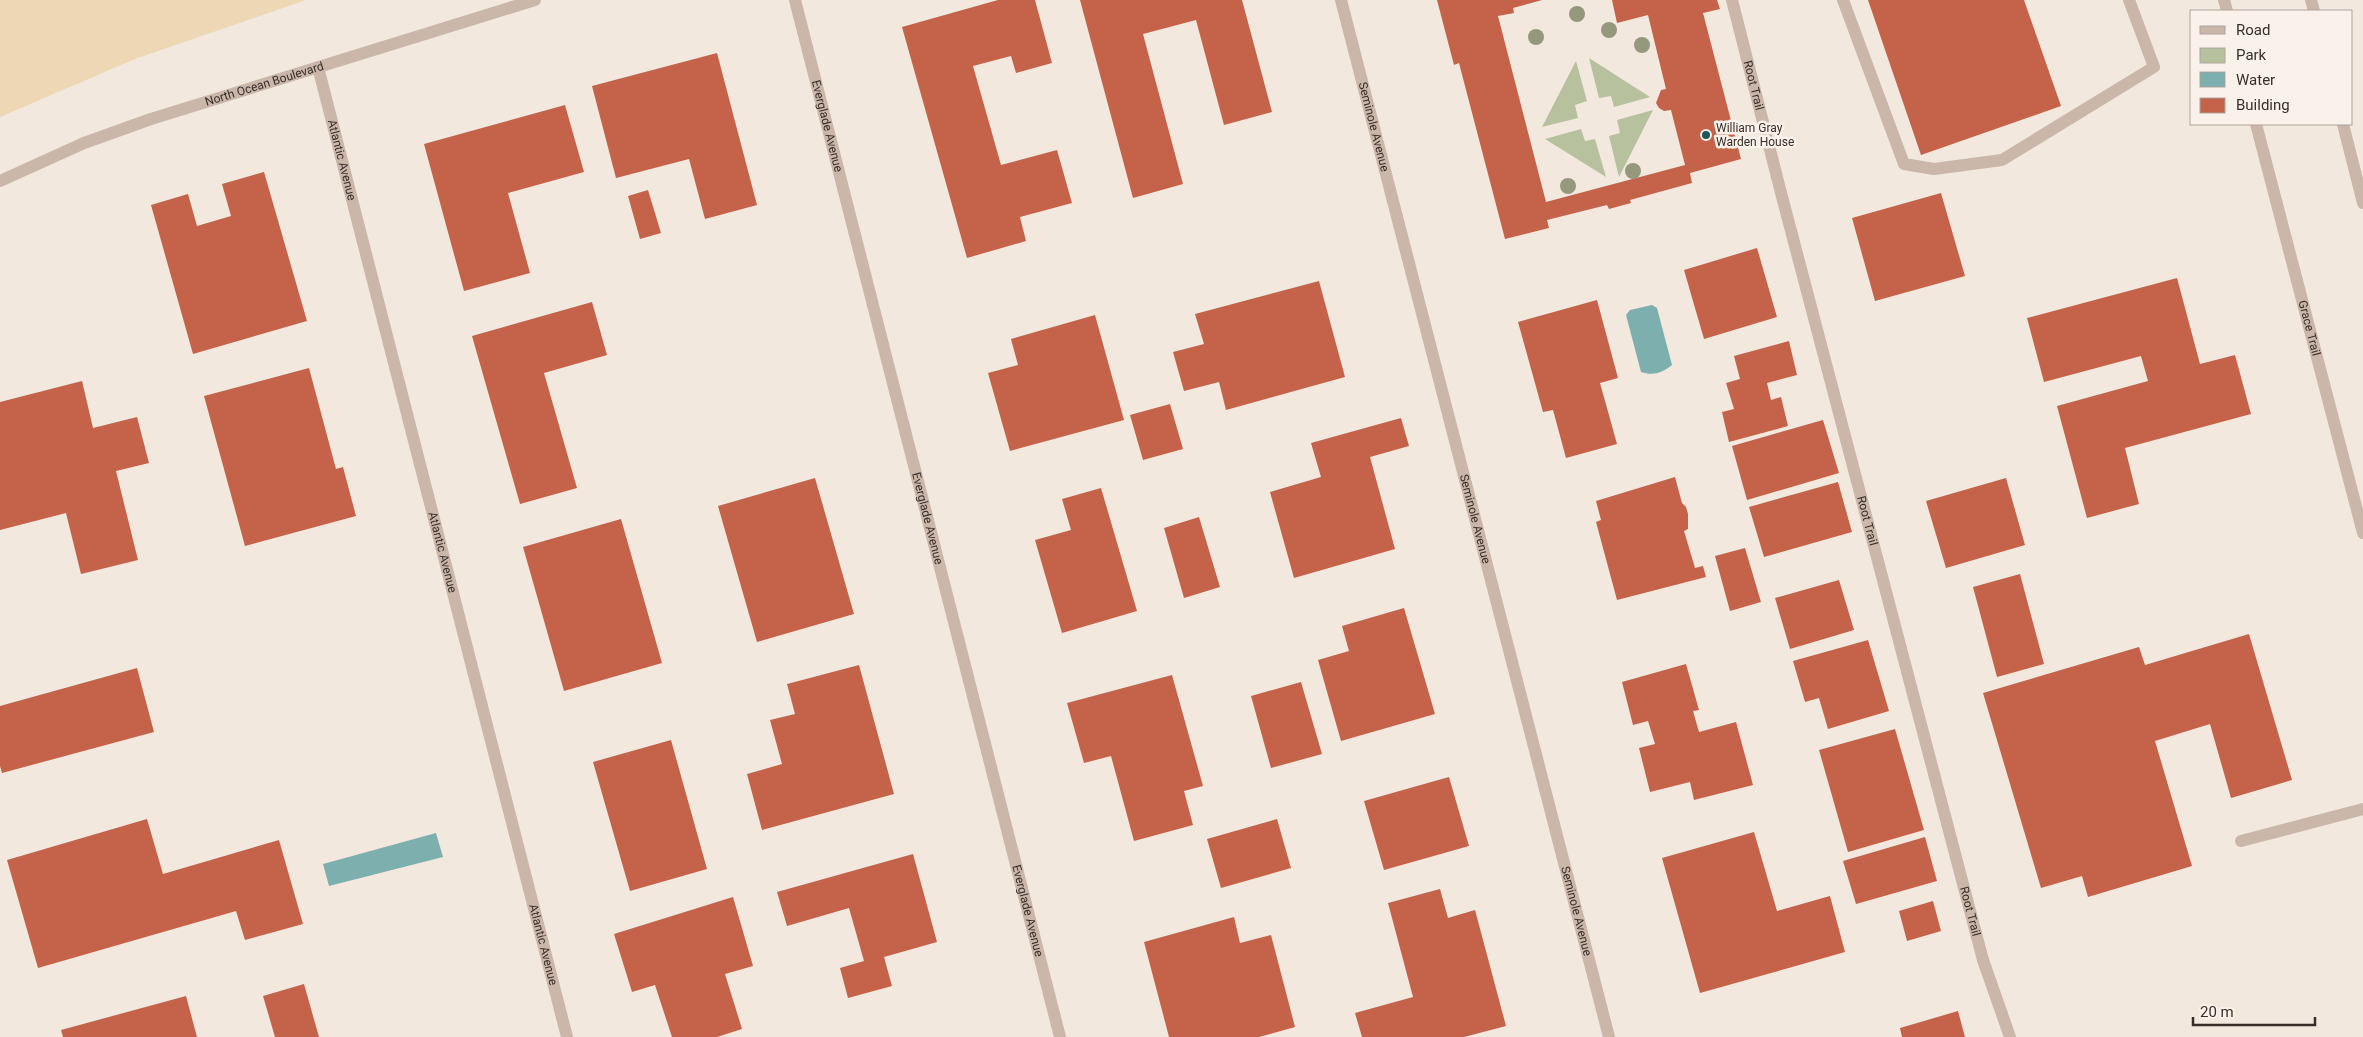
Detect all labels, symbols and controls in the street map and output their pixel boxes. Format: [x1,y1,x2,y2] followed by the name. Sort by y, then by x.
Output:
[2190,10,2353,125] legend
[2236,21,2270,39] text: Road
[2236,46,2267,64] text: Park
[203,59,325,109] street label: North Ocean Boulevard
[1741,59,1767,112] street label: Root Trail
[2236,71,2275,89] text: Water
[809,78,846,173] street label: Everglade Avenue
[1355,81,1392,173] street label: Seminole Avenue
[2236,96,2290,114] text: Building
[325,118,359,202] street label: Atlantic Avenue
[1716,121,1794,149] place label: William Gray Warden House
[1700,129,1712,141] marker: William Gray Warden House
[2295,299,2323,357] street label: Grace Trail
[909,471,946,566] street label: Everglade Avenue
[1457,473,1493,565] street label: Seminole Avenue
[1854,494,1881,547] street label: Root Trail
[425,510,460,594] street label: Atlantic Avenue
[1009,863,1046,958] street label: Everglade Avenue
[1558,865,1595,957] street label: Seminole Avenue
[1957,885,1983,938] street label: Root Trail
[526,903,560,987] street label: Atlantic Avenue
[2193,994,2316,1026] scale bar
[2200,1003,2234,1021] text: 20 m

